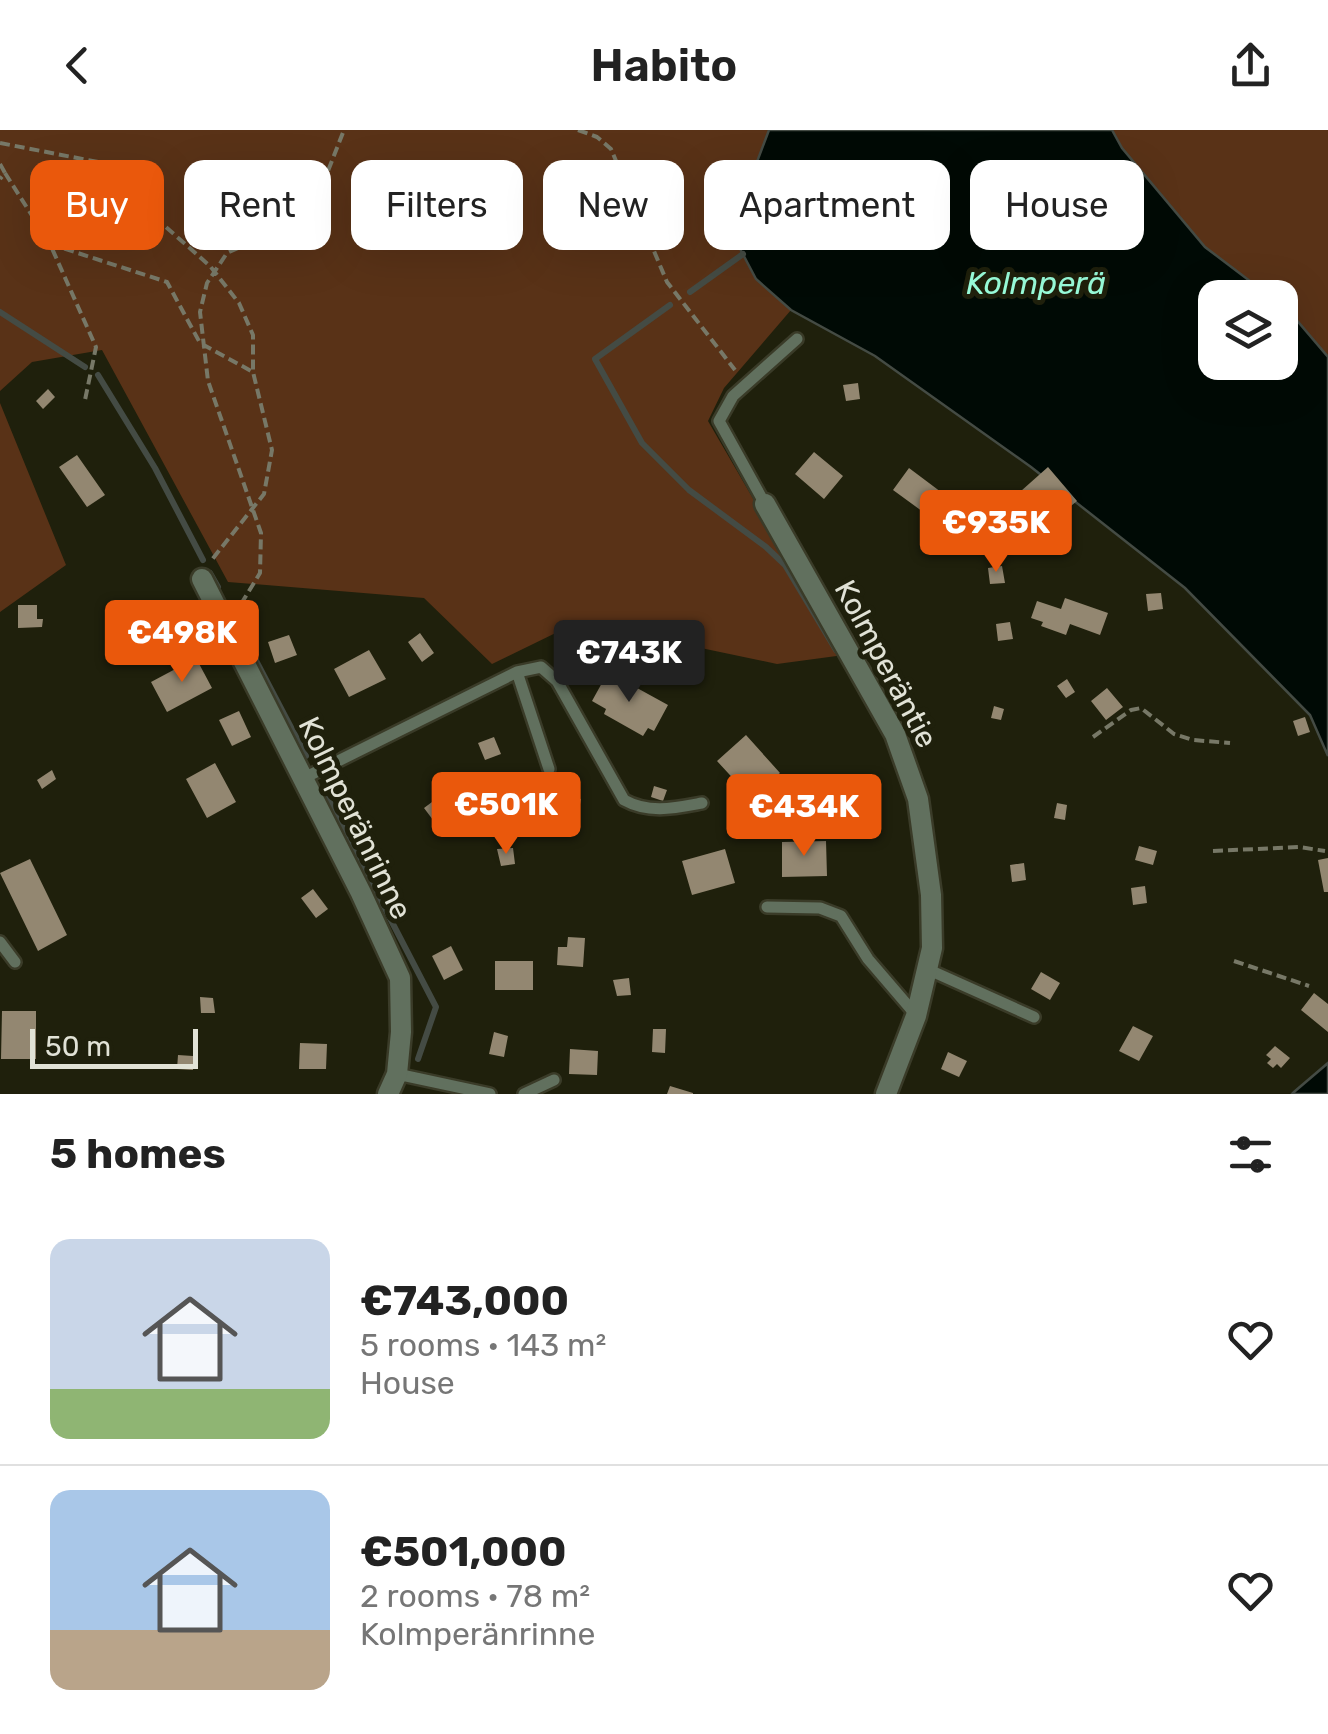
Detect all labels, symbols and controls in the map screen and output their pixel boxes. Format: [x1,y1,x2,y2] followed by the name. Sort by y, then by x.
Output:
[50,38,105,93] icon: back
[1223,38,1278,93] icon: share
[591,39,737,92] text: Habito
[30,160,164,250] chip: Buy
[184,160,331,250] chip: Rent
[351,160,523,250] chip: Filters
[543,160,684,250] chip: New
[704,160,950,250] chip: Apartment
[970,160,1144,250] chip: House
[966,264,1106,302] water label: Kolmperä
[1198,280,1298,380] map controls
[1198,280,1298,380] button: layers
[926,490,1066,575] pin: €935K
[942,503,1050,541] text: €935K
[827,574,945,754] street label: Kolmperäntie
[112,600,252,685] pin: €498K
[127,613,237,651] text: €498K
[559,620,699,705] pin: €743K
[576,633,682,671] text: €743K
[290,711,420,925] street label: Kolmperänrinne
[436,772,576,857] pin: €501K
[734,774,874,859] pin: €434K
[454,785,558,823] text: €501K
[748,787,860,825] text: €434K
[30,1024,198,1068] scale bar
[45,1030,111,1063] text: 50 m
[1223,1127,1278,1182] icon: filters
[50,1129,226,1179] text: 5 homes
[360,1276,569,1326] text: €743,000
[130,1279,250,1399] icon: home
[1223,1312,1278,1367] icon: heart
[360,1326,606,1364] text: 5 rooms · 143 m²
[360,1364,455,1402] text: House
[360,1527,567,1577] text: €501,000
[130,1530,250,1650] icon: home
[1223,1563,1278,1618] icon: heart
[360,1577,590,1615] text: 2 rooms · 78 m²
[360,1615,595,1653] text: Kolmperänrinne

